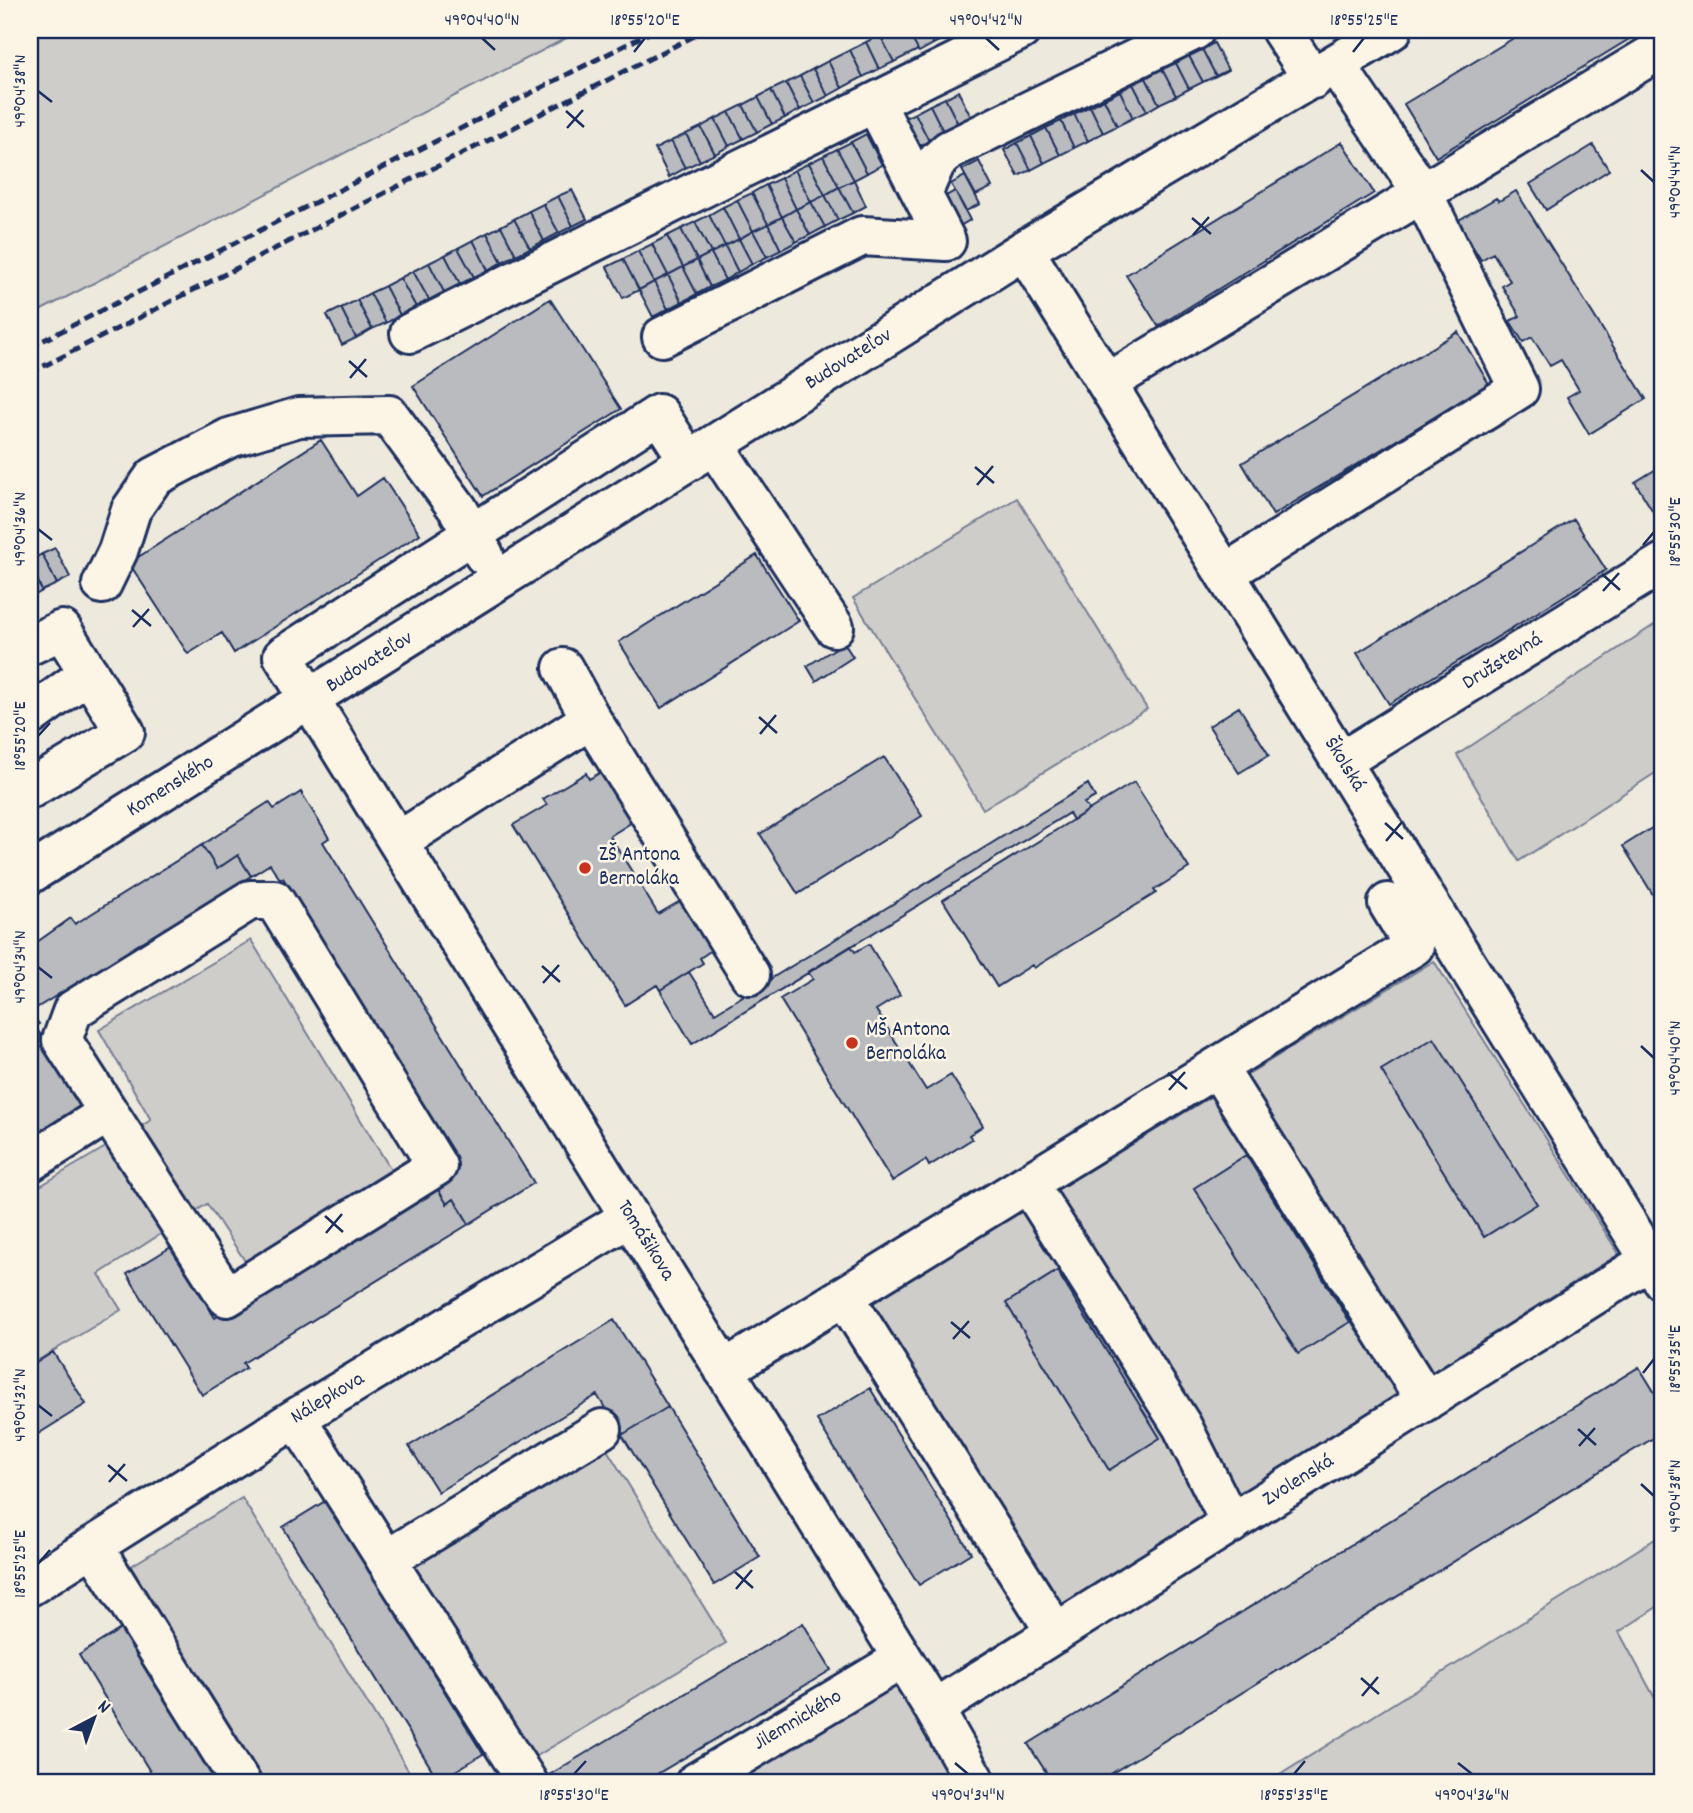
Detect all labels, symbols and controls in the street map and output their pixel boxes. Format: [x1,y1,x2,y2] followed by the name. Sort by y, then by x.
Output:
[445,9,519,34] text: 49°04'40"N
[610,9,680,34] text: 18°55'20"E
[950,9,1022,34] text: 49°04'42"N
[1330,9,1398,34] text: 18°55'25"E
[9,55,34,127] text: 49°04'38"N
[1664,146,1689,218] text: 49°04'44"N
[800,321,899,399] street label: Budovateľov
[9,492,34,566] text: 49°04'36"N
[1664,497,1689,567] text: 18°55'30"E
[321,624,420,702] street label: Budovateľov
[1457,625,1549,698] street label: Družstevná
[9,701,34,771] text: 18°55'20"E
[1316,732,1373,799] street label: Školská
[122,748,220,826] street label: Komenského
[599,841,681,895] place label: ZŠ Antona Bernoláka
[577,860,593,876] marker: ZŠ Antona Bernoláka
[9,930,34,1004] text: 49°04'34"N
[866,1016,951,1070] place label: MŠ Antona Bernoláka
[1664,1021,1689,1095] text: 49°04'40"N
[844,1035,860,1051] marker: MŠ Antona Bernoláka
[608,1195,682,1288] street label: Tomášikova
[1664,1325,1689,1393] text: 18°55'35"E
[285,1365,372,1433] street label: Nálepkova
[9,1368,34,1442] text: 49°04'32"N
[1257,1447,1341,1515] street label: Zvolenská
[1664,1460,1689,1532] text: 49°04'38"N
[9,1530,34,1598] text: 18°55'25"E
[748,1683,848,1759] street label: Jilemnického
[60,1684,130,1754] north arrow
[90,1695,115,1721] text: N
[539,1784,609,1809] text: 18°55'30"E
[931,1784,1005,1809] text: 49°04'34"N
[1260,1784,1328,1809] text: 18°55'35"E
[1435,1784,1509,1809] text: 49°04'36"N

